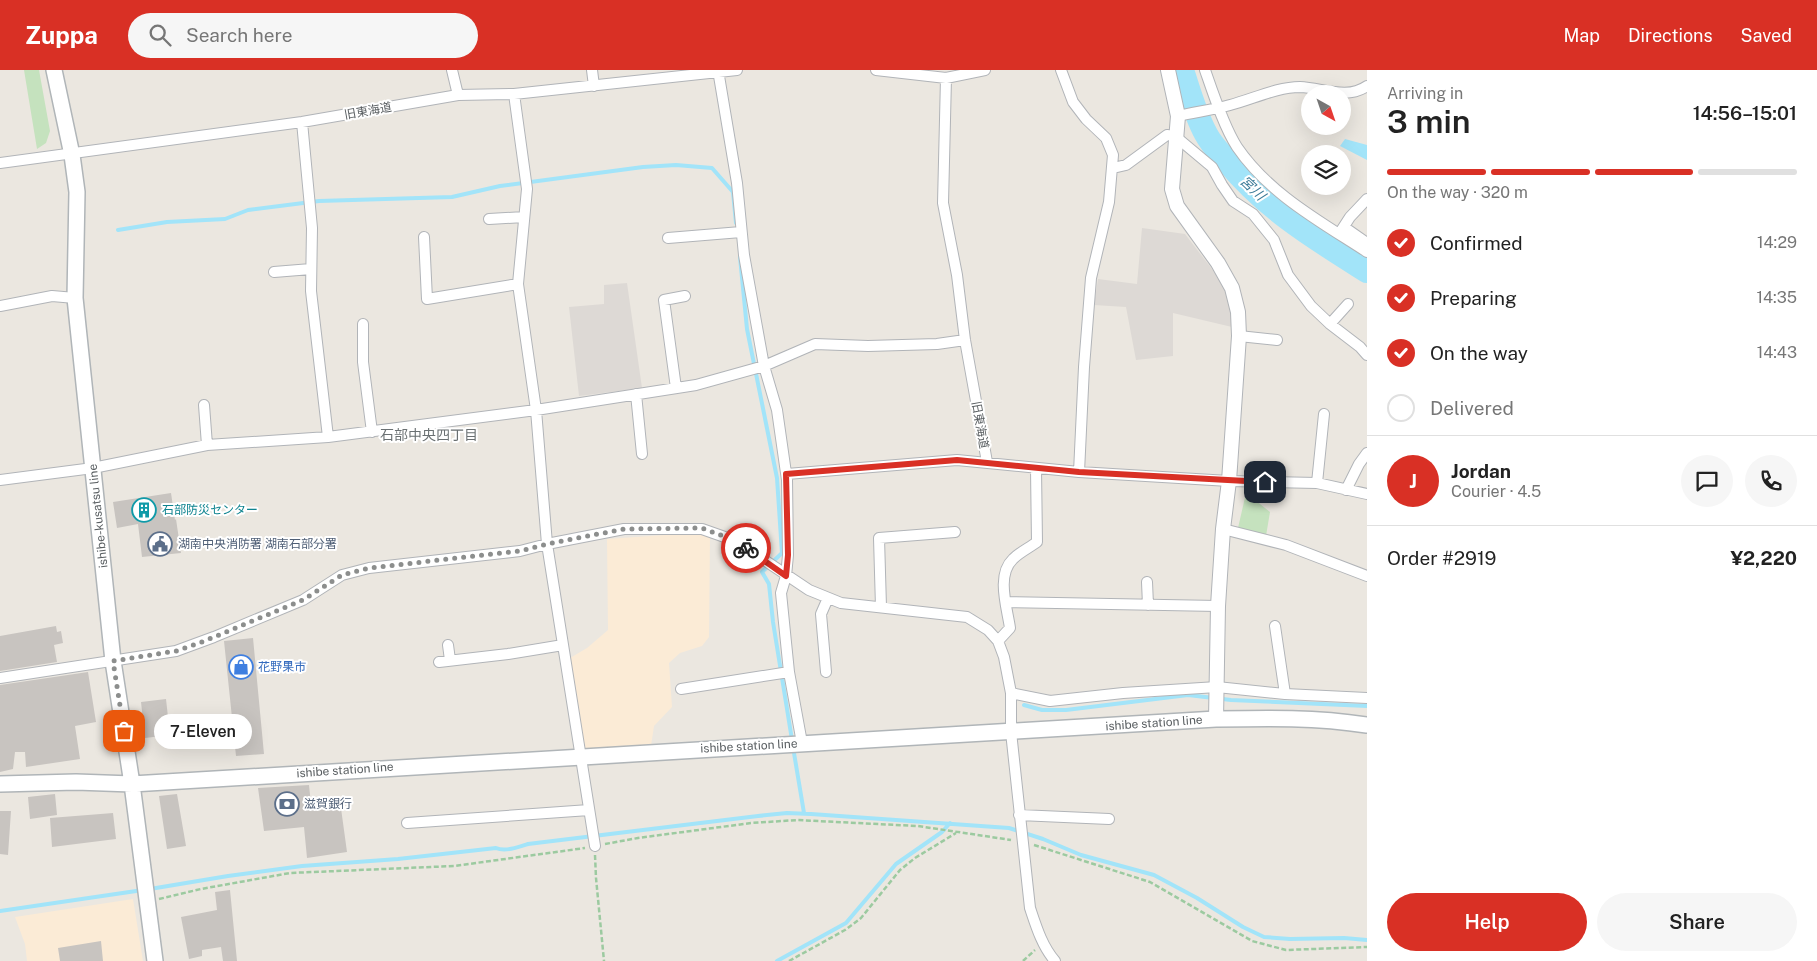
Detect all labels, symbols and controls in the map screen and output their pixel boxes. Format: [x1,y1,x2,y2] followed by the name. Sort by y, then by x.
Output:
[128,13,478,58] search box
[25,21,98,49] text: Zuppa
[146,21,174,49] icon: search
[186,24,293,46] text: Search here
[1563,25,1600,46] text: Map
[1628,25,1713,46] text: Directions
[1741,25,1792,46] text: Saved
[1387,84,1463,103] text: Arriving in
[1301,85,1351,135] north arrow
[1301,85,1351,195] map controls
[343,100,393,122] street label: 旧東海道
[1693,102,1797,124] text: 14:56–15:01
[1387,103,1471,140] text: 3 min
[1301,145,1351,195] button: layers
[1237,173,1270,205] water label: 宮川
[1387,183,1528,202] text: On the way · 320 m
[1387,229,1415,257] icon: check
[1430,232,1523,254] text: Confirmed
[1757,233,1797,252] text: 14:29
[1387,284,1415,312] icon: check
[1430,287,1517,309] text: Preparing
[1756,288,1797,307] text: 14:35
[1387,339,1415,367] icon: check
[1430,342,1528,364] text: On the way
[1757,343,1797,362] text: 14:43
[1430,397,1514,419] text: Delivered
[969,400,991,450] street label: 旧東海道
[380,427,478,443] district label: 石部中央四丁目
[1681,455,1733,507] button: chat
[1745,455,1797,507] button: phone
[1451,460,1511,482] text: Jordan
[1244,461,1286,503] pin
[86,463,110,569] street label: ishibe-kusatsu line
[1251,468,1279,496] icon: home
[1409,470,1417,492] text: J
[1451,482,1541,501] text: Courier · 4.5
[131,497,157,523] building icon: 石部防災センター
[162,503,258,517] place label: 石部防災センター
[721,523,771,573] courier
[147,531,173,557] public building icon: 湖南中央消防署 湖南石部分署
[732,534,760,562] icon: bike
[178,537,337,551] place label: 湖南中央消防署 湖南石部分署
[1387,547,1496,569] text: Order #2919
[1730,547,1797,569] text: ¥2,220
[228,654,254,680] shop icon: 花野果市
[258,660,306,674] place label: 花野果市
[103,710,145,752] pin
[1105,713,1203,733] street label: ishibe station line
[154,714,252,748] callout: 7-Eleven
[110,717,138,745] icon: bag
[170,722,236,741] text: 7-Eleven
[700,736,798,756] street label: ishibe station line
[296,760,394,780] street label: ishibe station line
[274,791,300,817] bank icon: 滋賀銀行
[304,797,352,811] place label: 滋賀銀行
[1387,893,1587,951] button: Help
[1597,893,1797,951] button: Share

